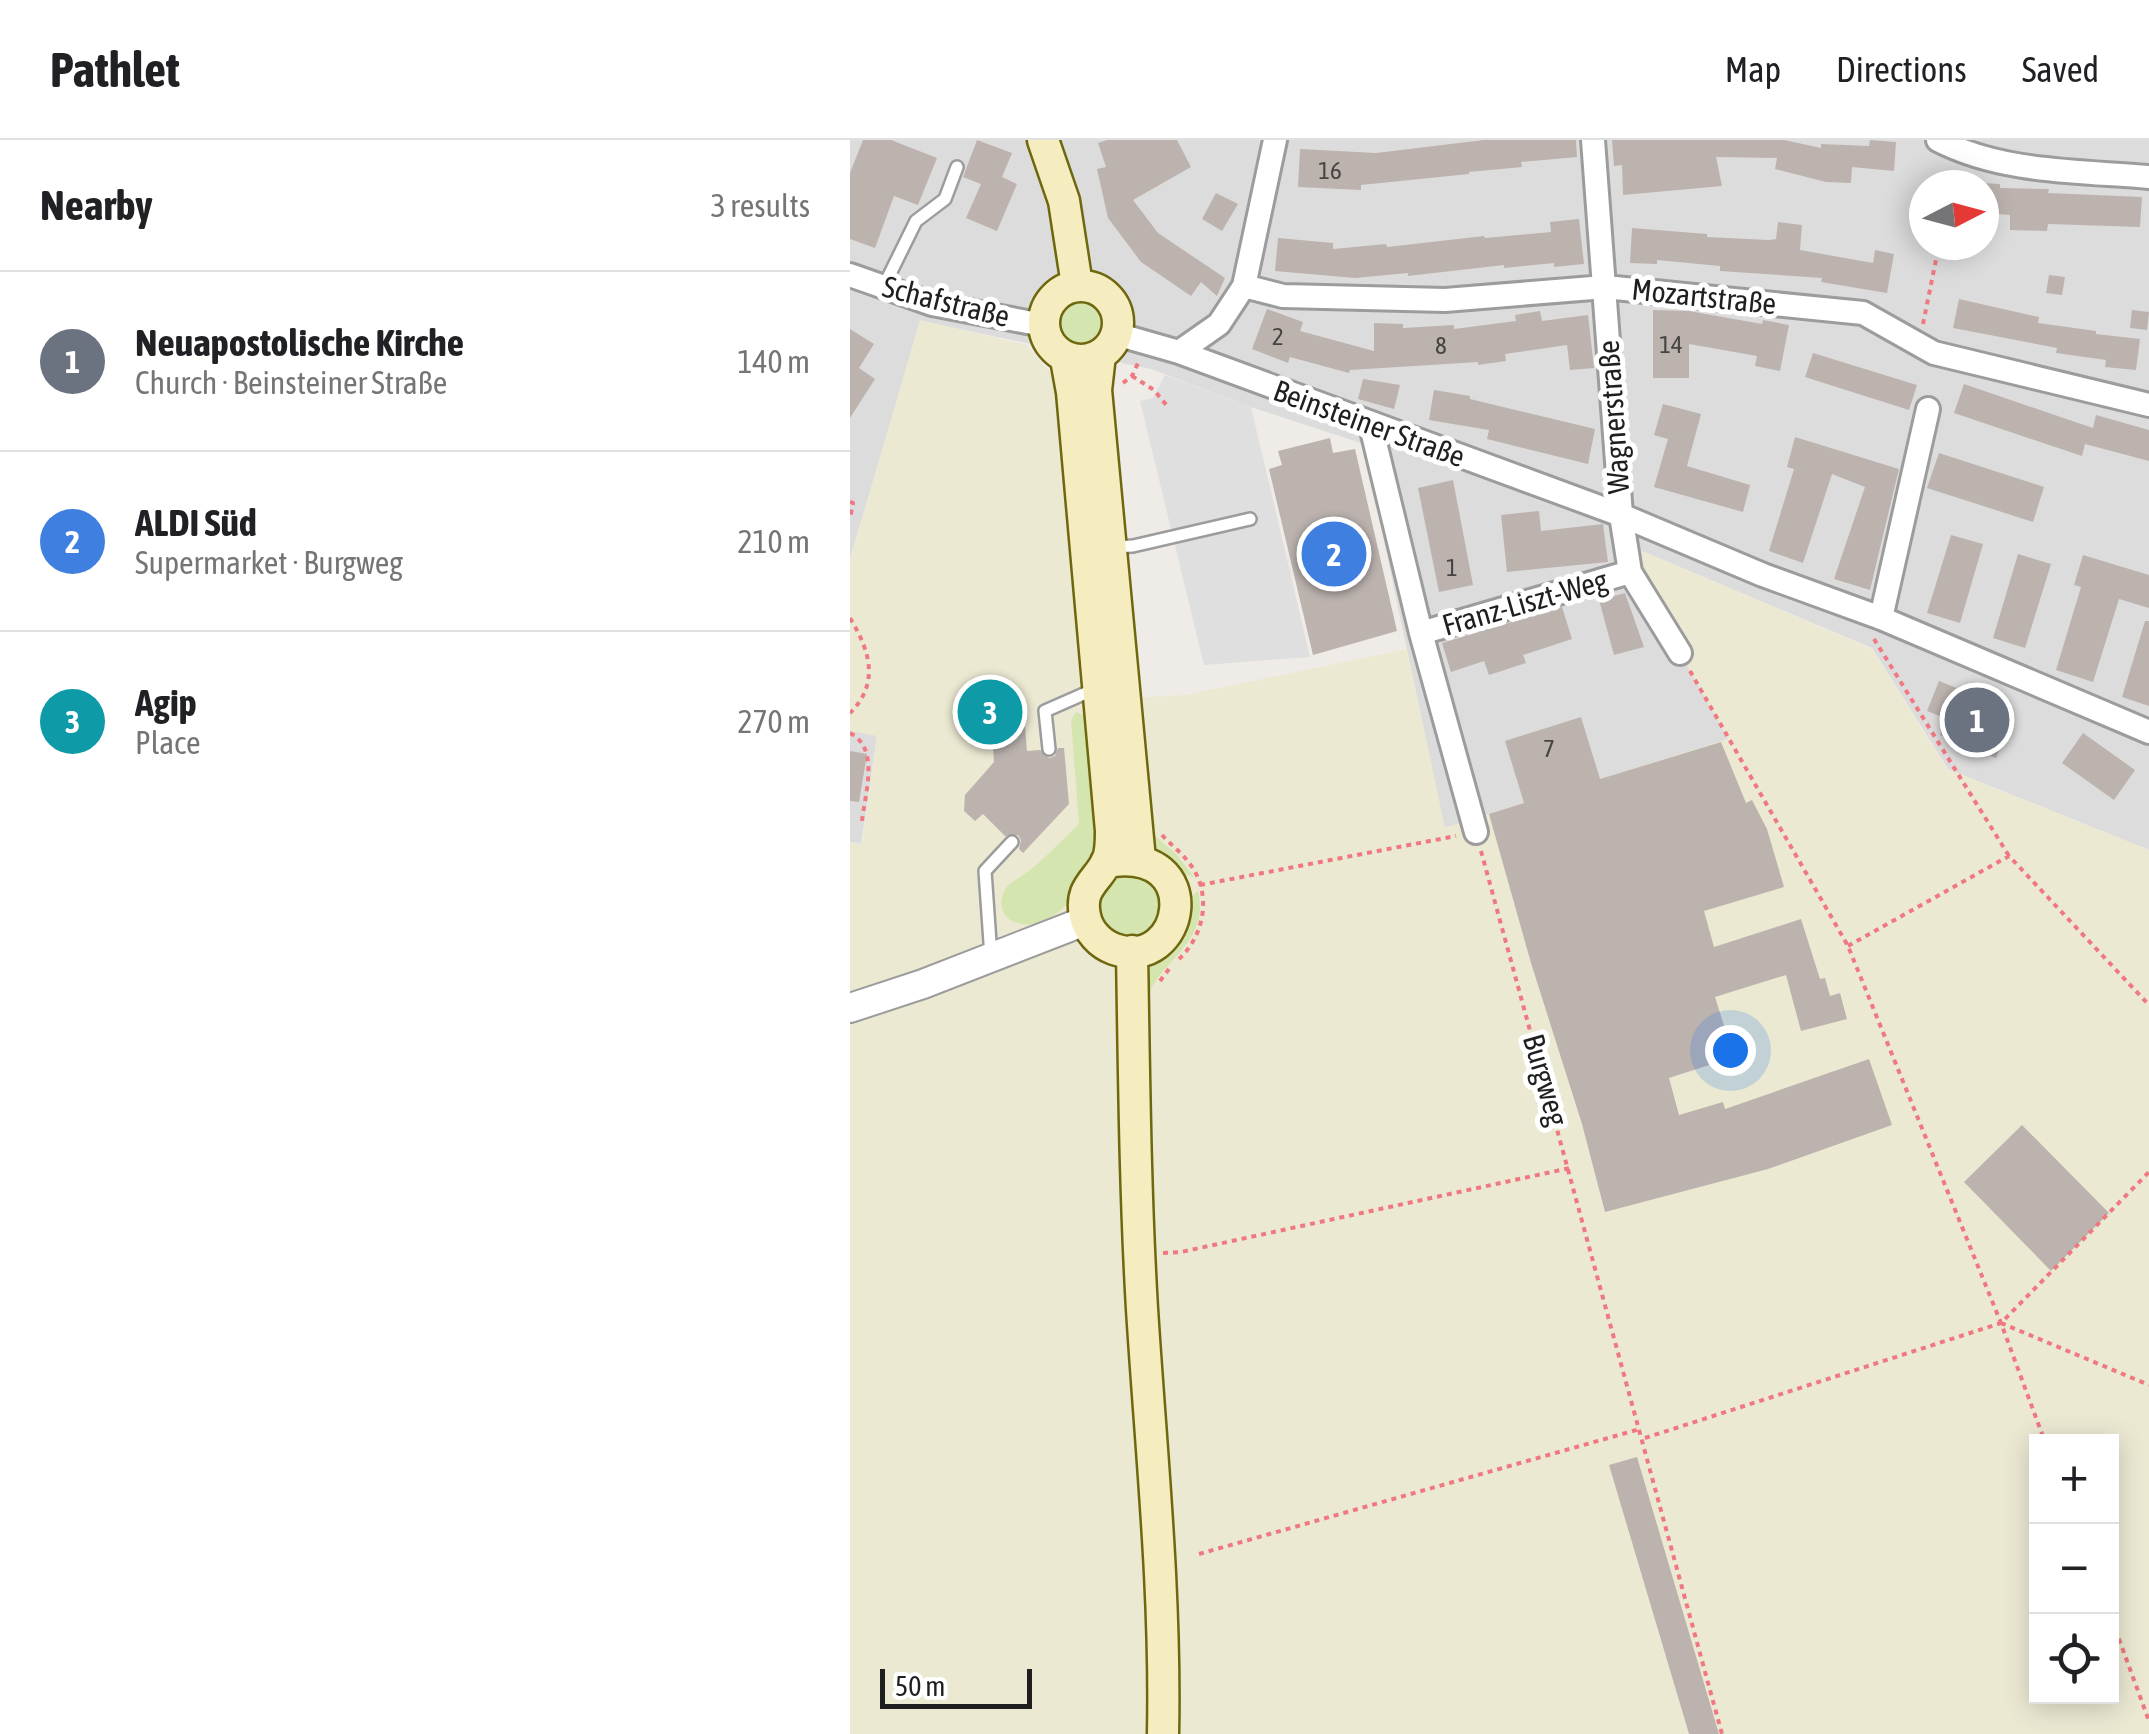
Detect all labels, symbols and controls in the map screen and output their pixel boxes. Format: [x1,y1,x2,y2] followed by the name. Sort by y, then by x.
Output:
[50,42,180,97] text: Pathlet
[1725,49,1781,89] text: Map
[1836,49,1967,89] text: Directions
[2022,49,2099,89] text: Saved
[1318,156,1342,184] house number: 16
[1909,170,1999,260] north arrow
[40,181,153,229] text: Nearby
[711,187,810,224] text: 3 results
[879,269,1013,333] street label: Schafstraße
[1630,272,1778,320] street label: Mozartstraße
[135,321,464,364] text: Neuapostolische Kirche
[1272,322,1284,350] house number: 2
[1659,330,1683,358] house number: 14
[1435,331,1447,359] house number: 8
[1591,339,1635,495] street label: Wagnerstraße
[65,343,80,380] text: 1
[737,343,810,380] text: 140 m
[135,364,447,401] text: Church · Beinsteiner Straße
[1269,373,1470,473] street label: Beinsteiner Straße
[135,501,257,544] text: ALDI Süd
[1302,516,1366,592] pin: 2
[65,523,80,560] text: 2
[737,523,810,560] text: 210 m
[135,544,403,581] text: Supermarket · Burgweg
[1446,553,1458,581] house number: 1
[1438,562,1611,642] street label: Franz-Liszt-Weg
[958,674,1022,750] pin: 3
[135,681,197,724] text: Agip
[1944,682,2010,758] pin: 1
[65,703,80,740] text: 3
[737,703,810,740] text: 270 m
[135,724,200,761] text: Place
[1543,734,1555,762] house number: 7
[1705,1025,1756,1076] your location
[1517,1030,1575,1130] street label: Burgweg
[2029,1434,2119,1704] map controls
[2029,1434,2119,1524] button: +
[2029,1524,2119,1614] button: −
[2029,1614,2119,1704] button: locate
[880,1664,1032,1708] scale bar
[895,1670,945,1702] text: 50 m

